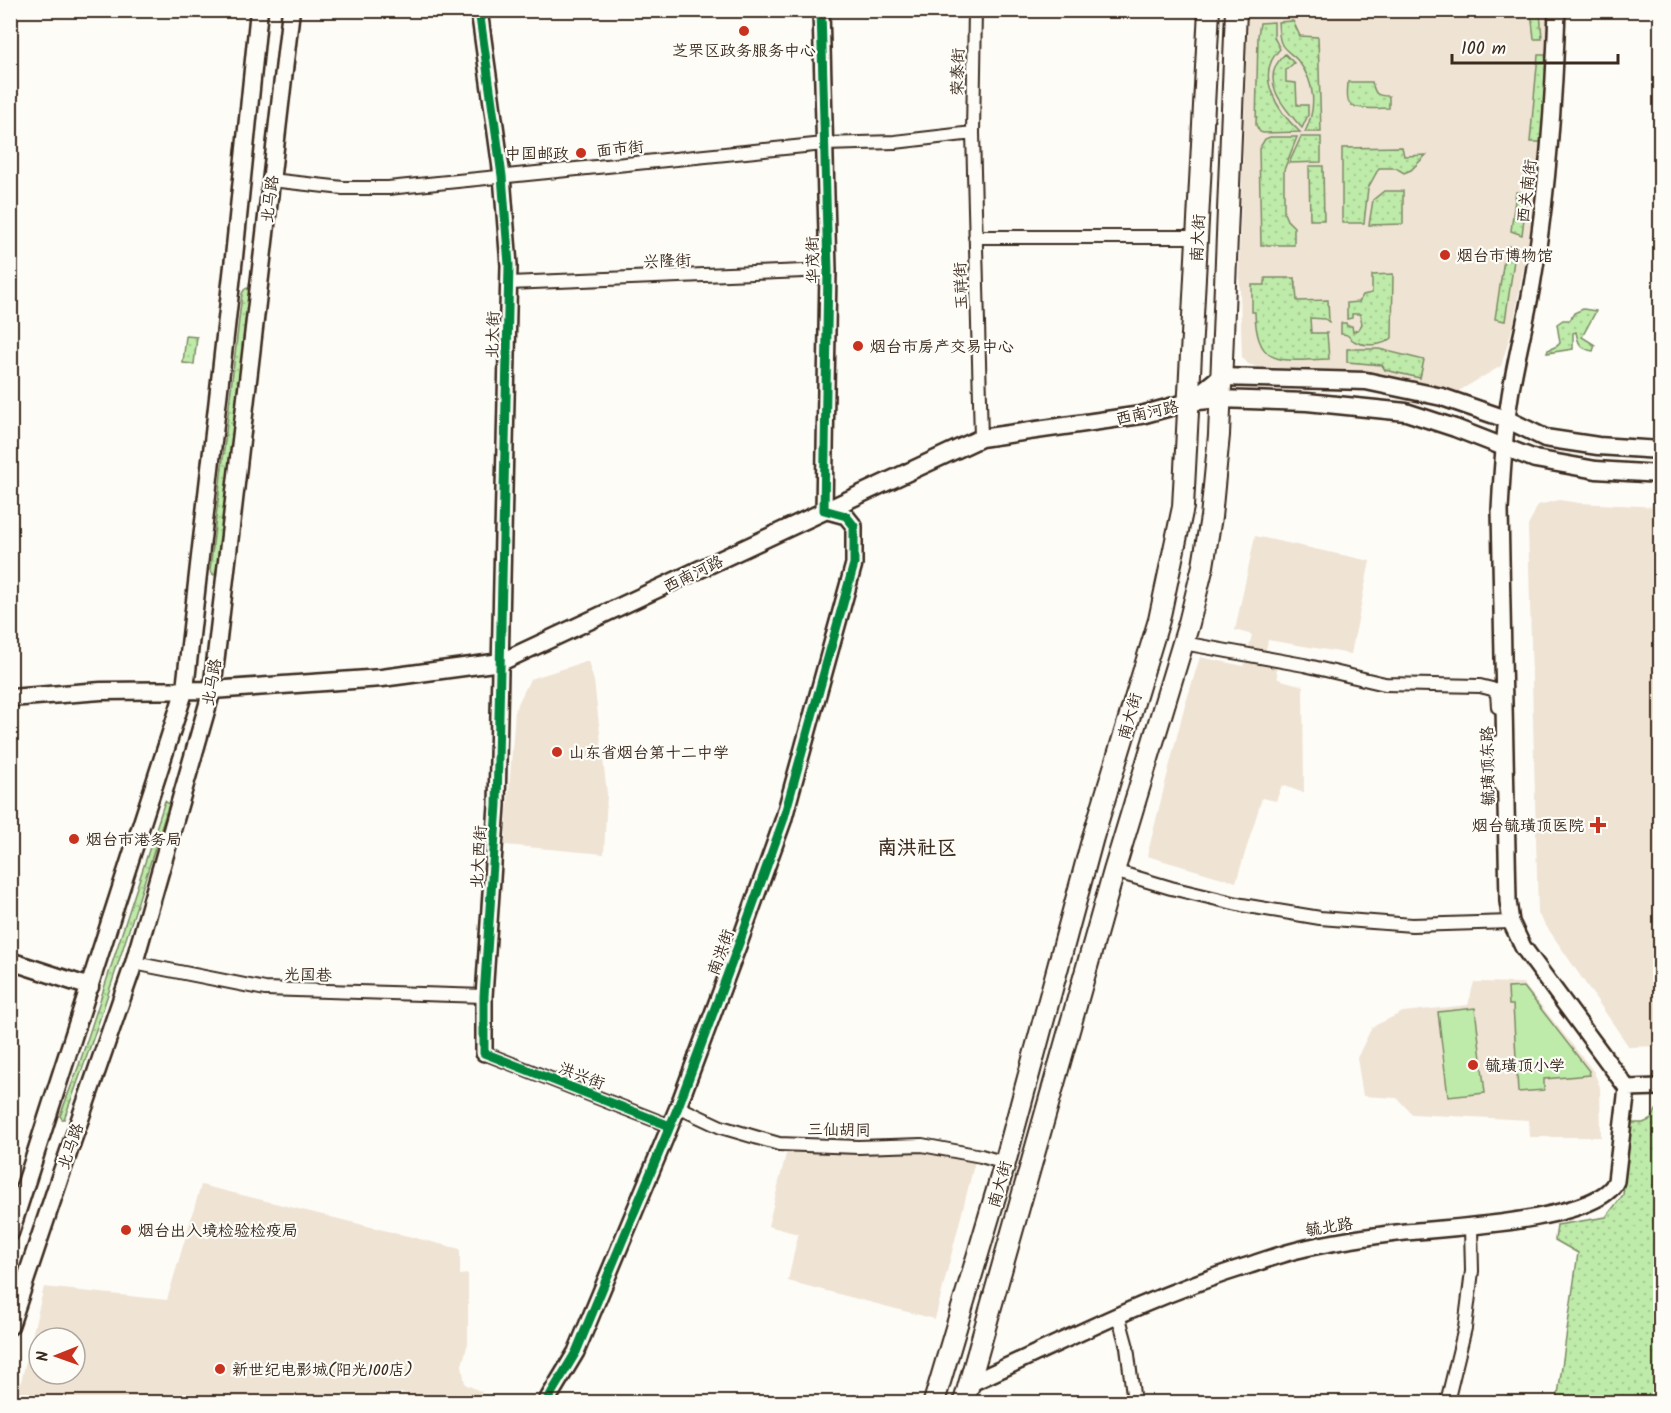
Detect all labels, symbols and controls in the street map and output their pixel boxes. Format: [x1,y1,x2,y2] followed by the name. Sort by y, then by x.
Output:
[737,24,751,38] marker: 芝罘区政务服务中心
[1452,27,1618,65] scale bar
[1461,35,1506,64] text: 100 m
[672,39,816,64] place label: 芝罘区政务服务中心
[946,48,971,96] street label: 荣泰街
[595,135,645,164] street label: 面市街
[505,142,569,167] place label: 中国邮政
[574,146,588,160] marker: 中国邮政
[1511,158,1544,224] street label: 西关南街
[255,174,286,225] street label: 北马路
[1185,213,1212,263] street label: 南大街
[801,236,826,284] street label: 华茂街
[1457,244,1553,269] place label: 烟台市博物馆
[643,248,691,275] street label: 兴隆街
[1438,248,1452,262] marker: 烟台市博物馆
[948,262,975,310] street label: 玉祥街
[481,311,506,359] street label: 北大街
[870,335,1014,360] place label: 烟台市房产交易中心
[851,339,865,353] marker: 烟台市房产交易中心
[1113,395,1181,432] street label: 西南河路
[659,549,728,600] street label: 西南河路
[196,656,229,708] street label: 北马路
[1112,690,1149,743] street label: 南大街
[1475,726,1502,806] street label: 毓璜顶东路
[569,741,729,766] place label: 山东省烟台第十二中学
[550,745,564,759] marker: 山东省烟台第十二中学
[1472,814,1584,839] place label: 烟台毓璜顶医院
[1589,816,1607,834] marker: 烟台毓璜顶医院
[465,824,494,890] street label: 北大西街
[86,828,182,853] place label: 烟台市港务局
[67,832,81,846] marker: 烟台市港务局
[877,833,957,865] district label: 南洪社区
[701,926,741,979] street label: 南洪街
[284,962,332,989] street label: 光国巷
[1485,1054,1565,1079] place label: 毓璜顶小学
[555,1056,608,1097] street label: 洪兴街
[1466,1058,1480,1072] marker: 毓璜顶小学
[807,1117,871,1144] street label: 三仙胡同
[52,1120,91,1173] street label: 北马路
[982,1158,1019,1211] street label: 南大街
[1304,1211,1355,1244] street label: 毓北路
[138,1219,298,1244] place label: 烟台出入境检验检疫局
[119,1223,133,1237] marker: 烟台出入境检验检疫局
[27,1326,87,1386] north arrow
[31,1351,56,1362] text: N
[232,1358,413,1383] place label: 新世纪电影城(阳光100店)
[213,1362,227,1376] marker: 新世纪电影城(阳光100店)

